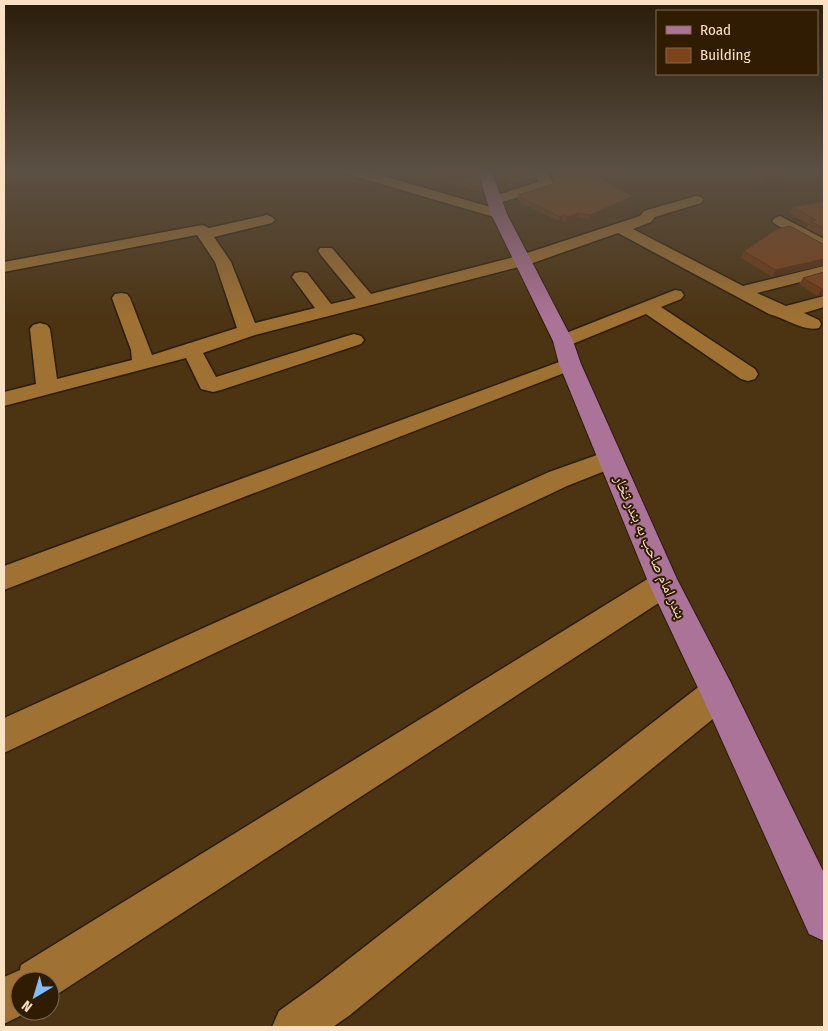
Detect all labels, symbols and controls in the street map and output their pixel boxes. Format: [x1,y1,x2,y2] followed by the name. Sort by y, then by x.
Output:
[656,10,818,75] legend
[700,21,731,39] text: Road
[700,46,751,64] text: Building
[609,472,690,622] street label: بندر امام صاحب به بندر تخار
[10,971,60,1021] north arrow
[19,997,36,1015] text: N

